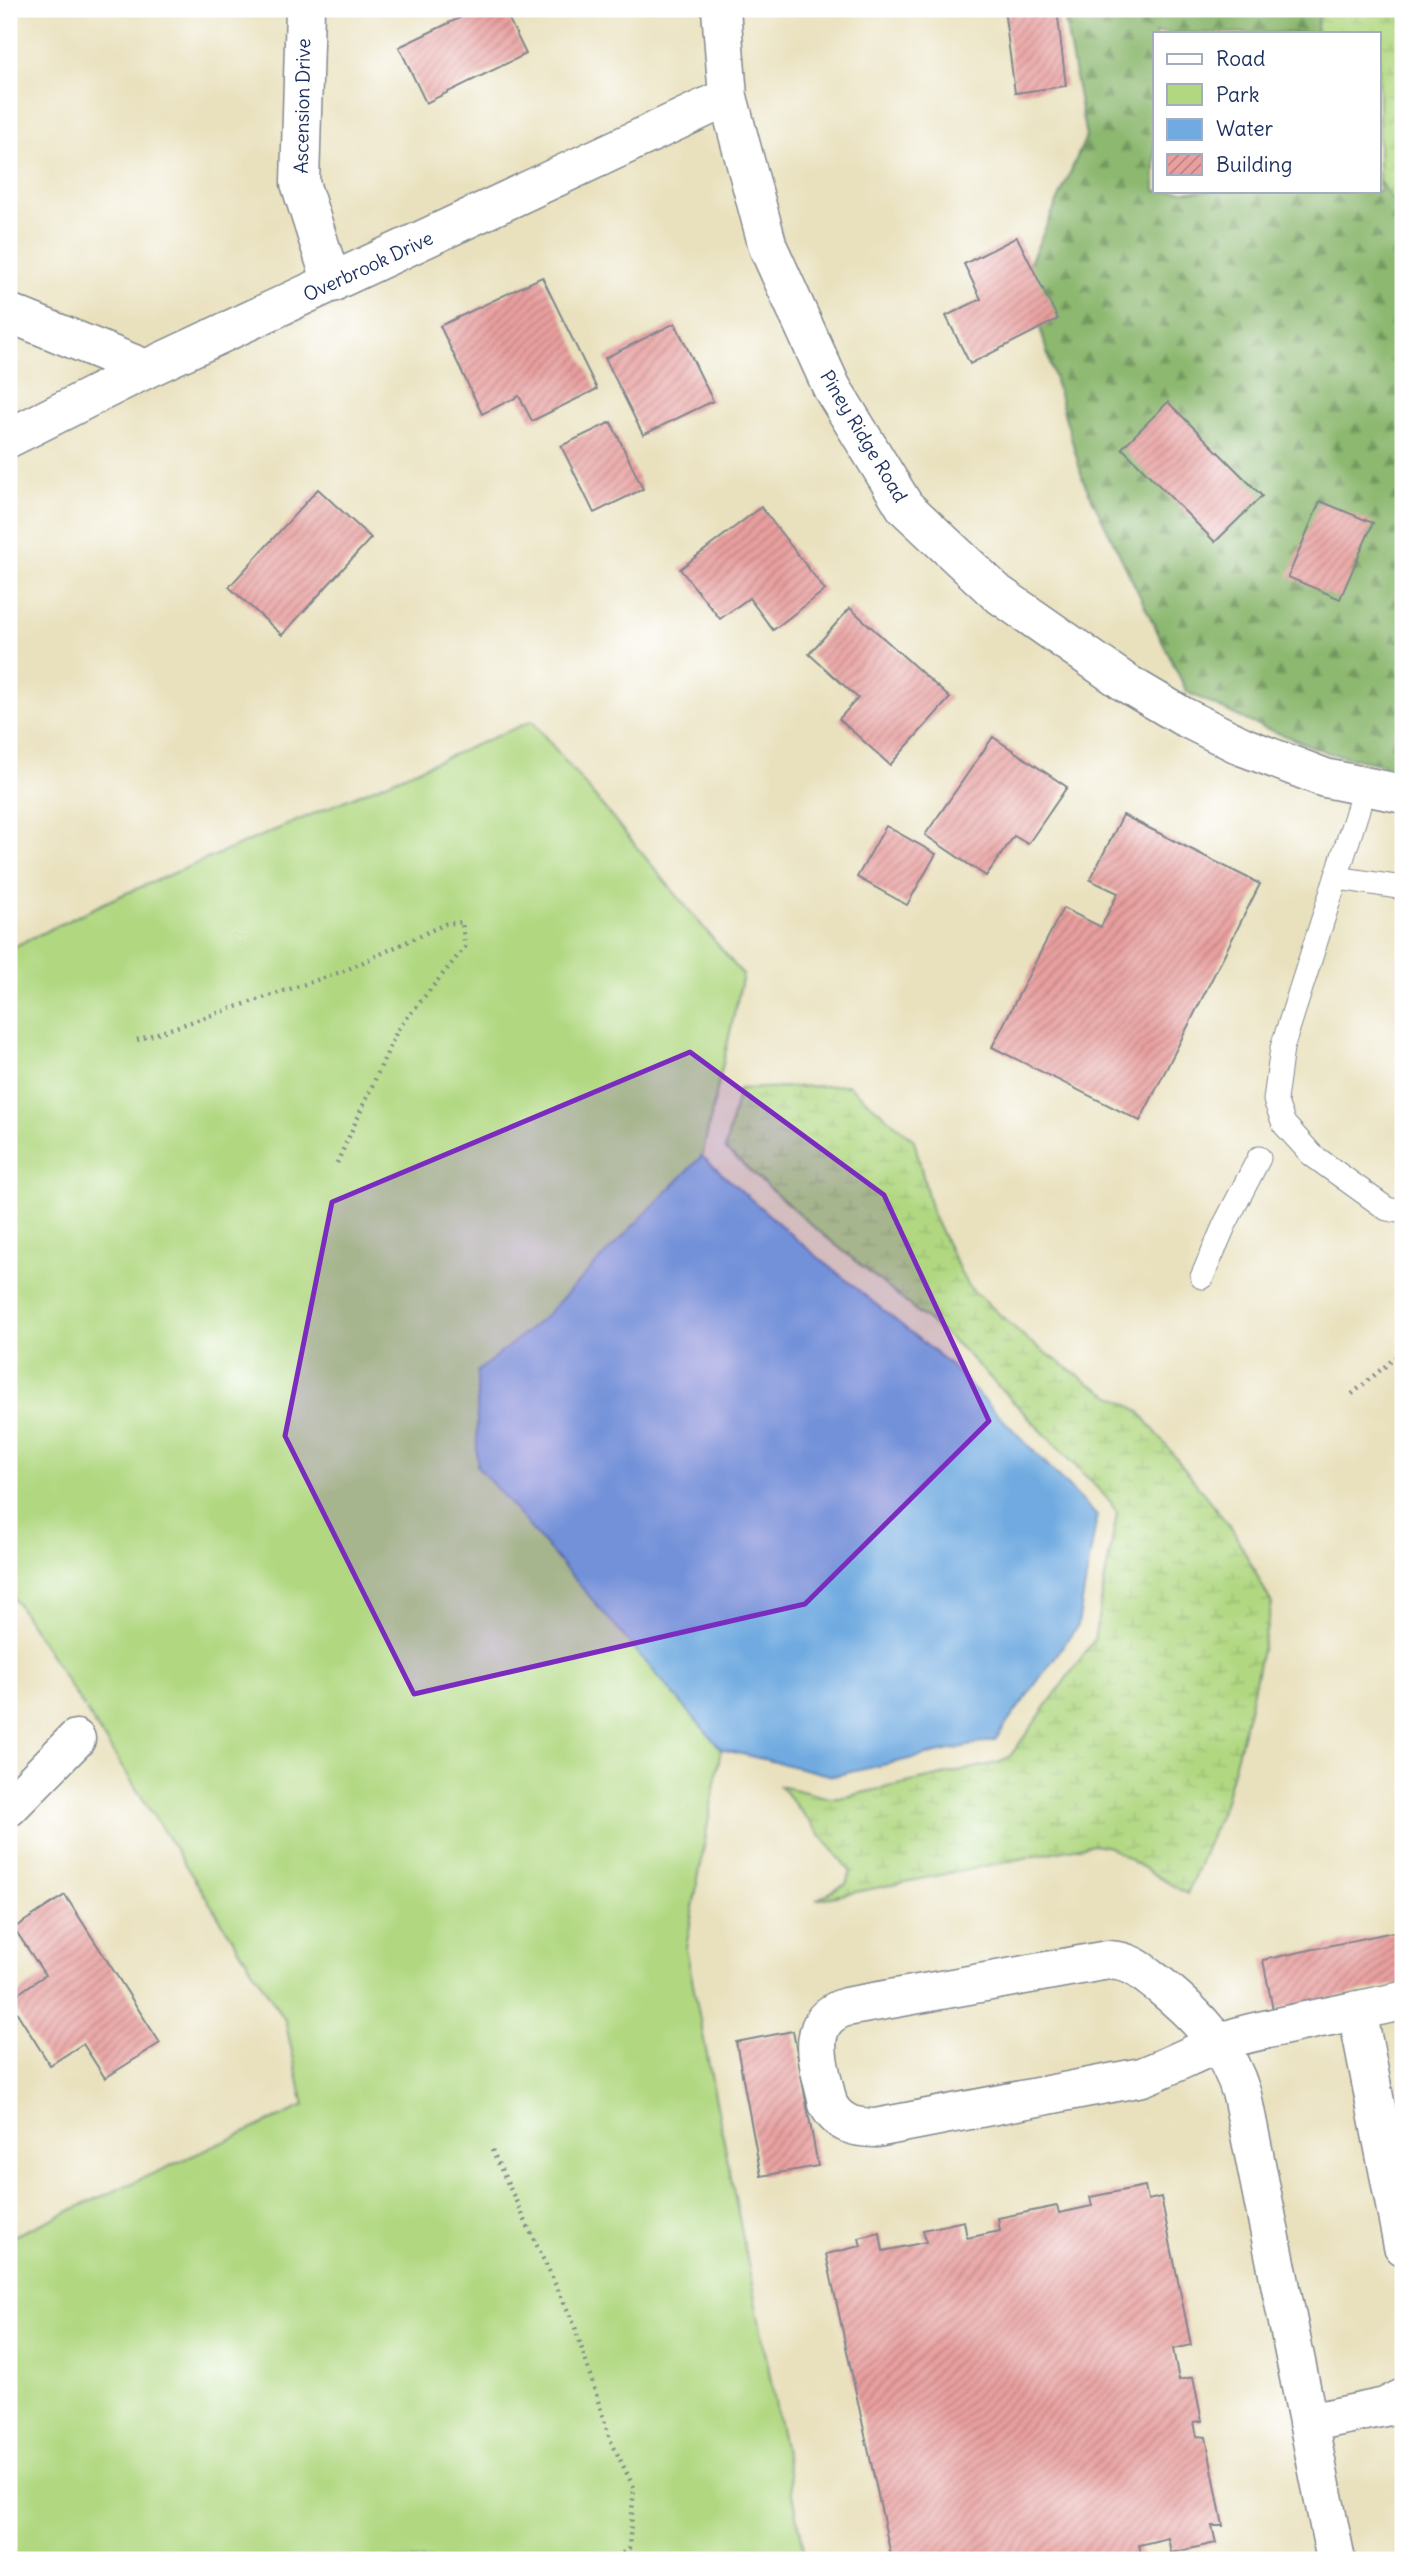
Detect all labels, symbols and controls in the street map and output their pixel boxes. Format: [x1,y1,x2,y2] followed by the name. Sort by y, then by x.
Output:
[1153,32,1380,192] legend
[289,38,315,174] street label: Ascension Drive
[1216,45,1265,72] text: Road
[1216,81,1259,108] text: Park
[1216,115,1274,142] text: Water
[1216,151,1292,178] text: Building
[299,225,437,307] street label: Overbrook Drive
[815,366,913,506] street label: Piney Ridge Road

